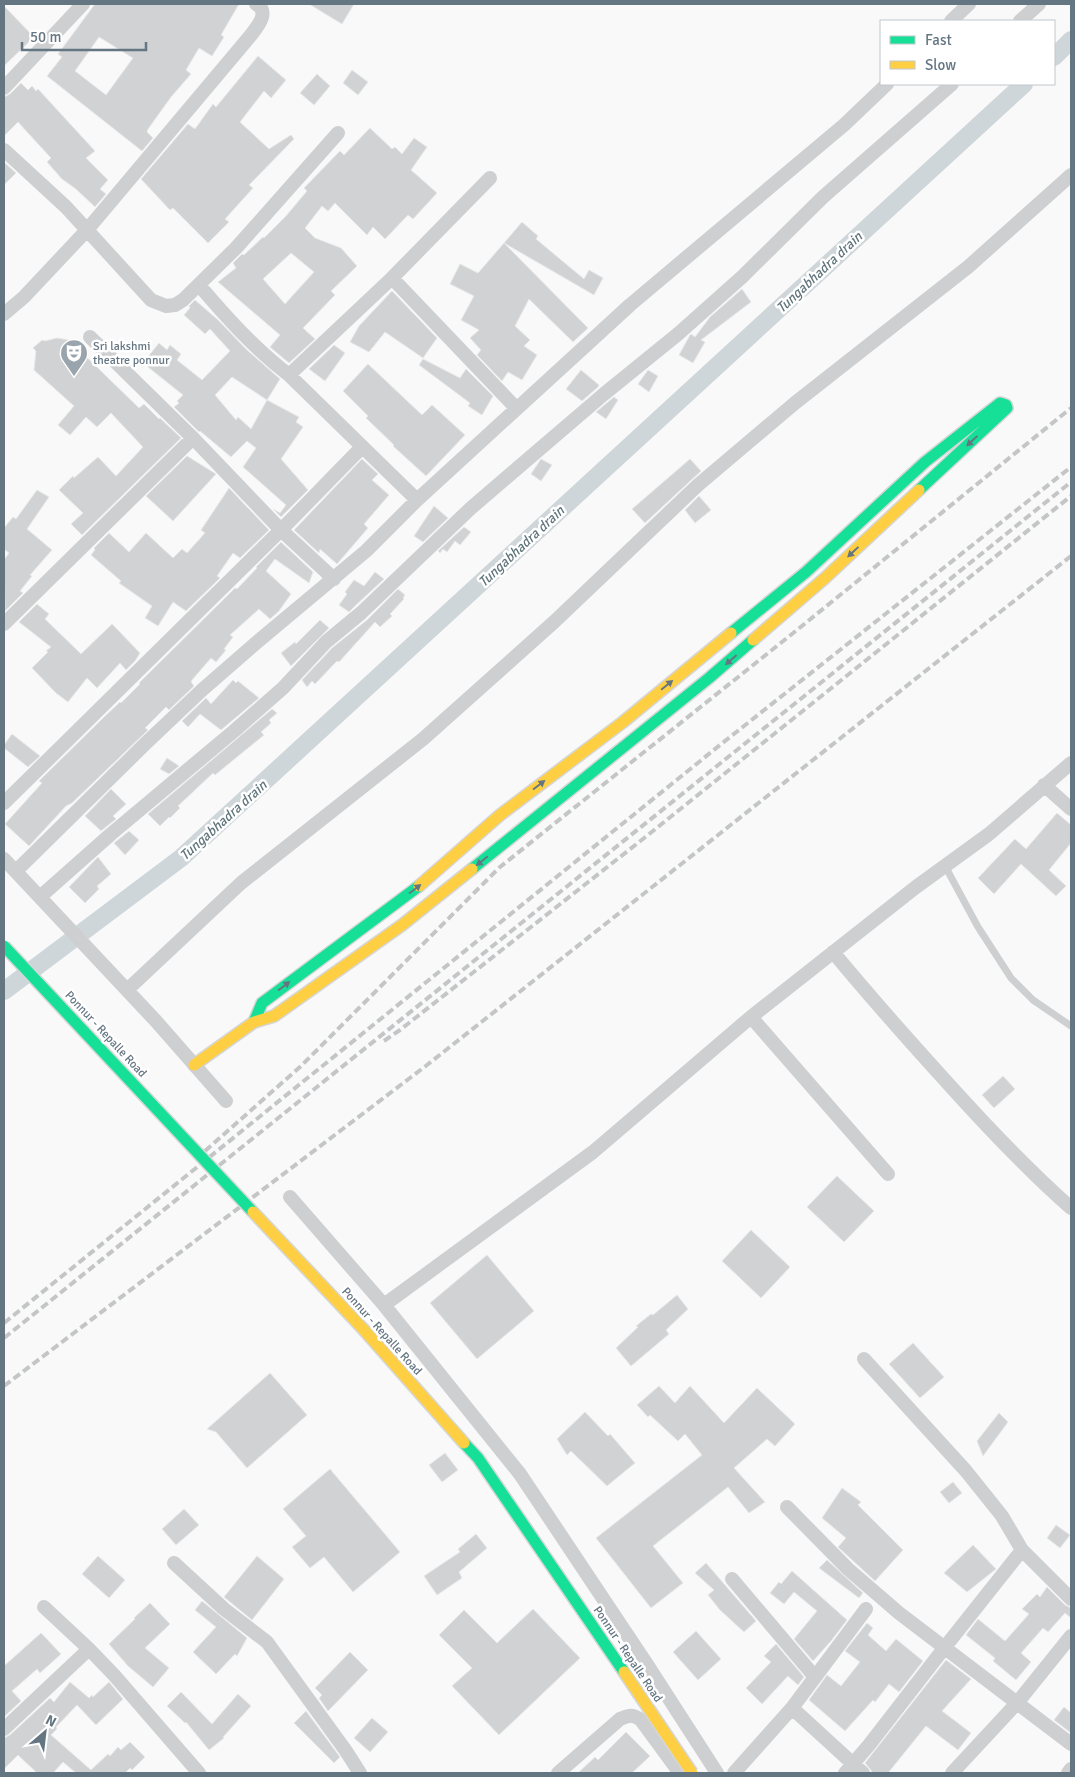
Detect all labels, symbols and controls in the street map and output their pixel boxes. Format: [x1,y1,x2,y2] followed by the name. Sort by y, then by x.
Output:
[22,20,146,52] scale bar
[880,20,1055,85] legend
[30,28,61,46] text: 50 m
[925,31,952,49] text: Fast
[925,56,956,74] text: Slow
[773,228,866,317] water label: Tungabhadra drain
[59,338,89,377] theatre icon: Sri lakshmi theatre ponnur
[93,339,170,368] place label: Sri lakshmi theatre ponnur
[965,436,978,447] one-way arrow
[475,502,568,591] water label: Tungabhadra drain
[847,546,859,558] one-way arrow
[724,654,737,665] one-way arrow
[661,680,674,691] one-way arrow
[176,777,271,864] water label: Tungabhadra drain
[532,780,545,791] one-way arrow
[476,855,489,866] one-way arrow
[408,884,422,894] one-way arrow
[277,981,291,991] one-way arrow
[62,988,150,1081] street label: Ponnur - Repalle Road
[338,1284,425,1378] street label: Ponnur - Repalle Road
[590,1603,665,1705] street label: Ponnur - Repalle Road
[20,1707,70,1757] north arrow
[43,1711,59,1731] text: N

